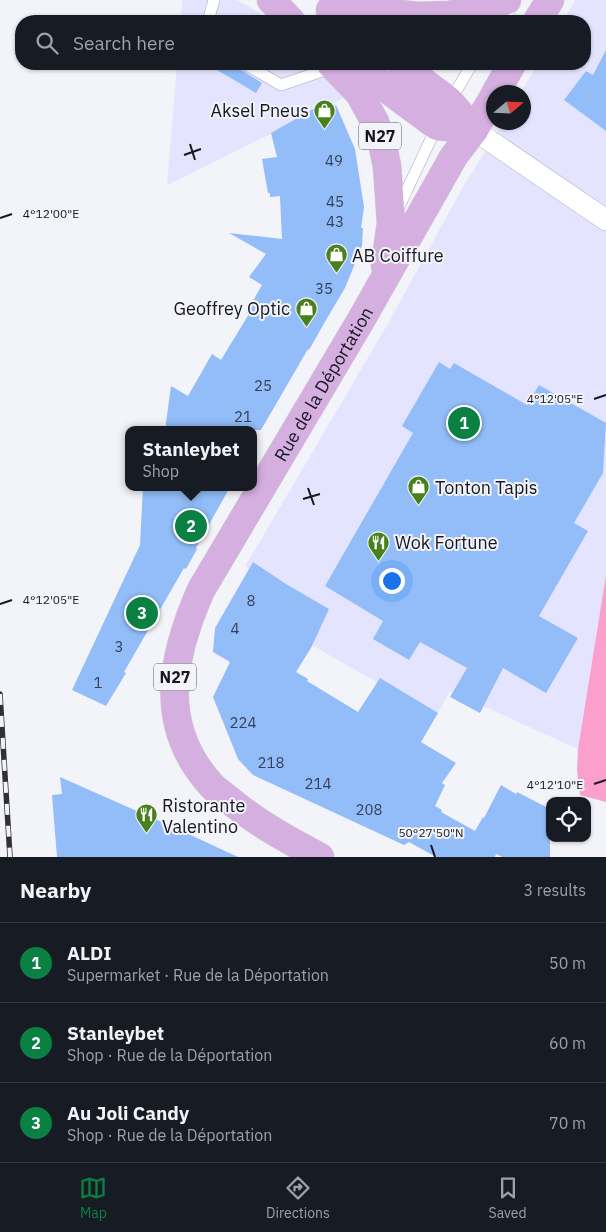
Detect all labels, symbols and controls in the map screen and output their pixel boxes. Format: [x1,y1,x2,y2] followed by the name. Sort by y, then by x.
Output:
[15,15,591,70] search box
[33,29,61,57] icon: search
[73,31,175,55] text: Search here
[486,85,531,130] north arrow
[313,98,337,129] shop icon: Aksel Pneus
[211,99,309,122] place label: Aksel Pneus
[359,122,401,150] road number: N27
[325,151,343,170] house number: 49
[326,192,344,211] house number: 45
[23,206,79,221] text: 4°12'00"E
[326,212,344,231] house number: 43
[324,243,348,274] shop icon: AB Coiffure
[352,244,444,267] place label: AB Coiffure
[315,279,333,298] house number: 35
[294,296,318,327] shop icon: Geoffrey Optic
[173,297,290,320] place label: Geoffrey Optic
[269,302,378,465] street label: Rue de la Déportation
[254,376,272,395] house number: 25
[527,391,583,406] text: 4°12'05"E
[448,404,480,442] pin: 1
[234,407,252,426] house number: 21
[125,426,257,491] popup
[142,437,240,461] text: Stanleybet
[142,461,179,481] text: Shop
[407,475,431,506] shop icon: Tonton Tapis
[435,476,538,499] place label: Tonton Tapis
[175,507,207,545] pin: 2
[367,530,391,561] restaurant icon: Wok Fortune
[395,531,498,554] place label: Wok Fortune
[379,568,405,594] your location
[246,591,256,610] house number: 8
[23,592,79,607] text: 4°12'05"E
[126,594,158,632] pin: 3
[230,619,240,638] house number: 4
[114,637,124,656] house number: 3
[154,664,196,690] road number: N27
[93,673,103,692] house number: 1
[229,713,257,732] house number: 224
[257,753,285,772] house number: 218
[304,774,332,793] house number: 214
[527,777,583,792] text: 4°12'10"E
[162,794,246,838] place label: Ristorante Valentino
[546,797,591,842] map controls
[546,797,591,842] button: locate
[355,800,383,819] house number: 208
[134,803,158,834] restaurant icon: Ristorante Valentino
[398,825,464,840] text: 50°27'50"N
[20,876,91,904] text: Nearby
[523,880,586,900] text: 3 results
[67,941,112,965] text: ALDI
[31,953,41,973] text: 1
[549,953,586,973] text: 50 m
[67,965,329,985] text: Supermarket · Rue de la Déportation
[67,1021,164,1045] text: Stanleybet
[31,1033,41,1053] text: 2
[549,1033,586,1053] text: 60 m
[67,1045,272,1065] text: Shop · Rue de la Déportation
[67,1101,189,1125] text: Au Joli Candy
[31,1113,41,1133] text: 3
[549,1113,586,1133] text: 70 m
[67,1125,272,1145] text: Shop · Rue de la Déportation
[79,1174,107,1222] tab: Map
[266,1174,330,1222] tab: Directions
[489,1174,527,1222] tab: Saved

